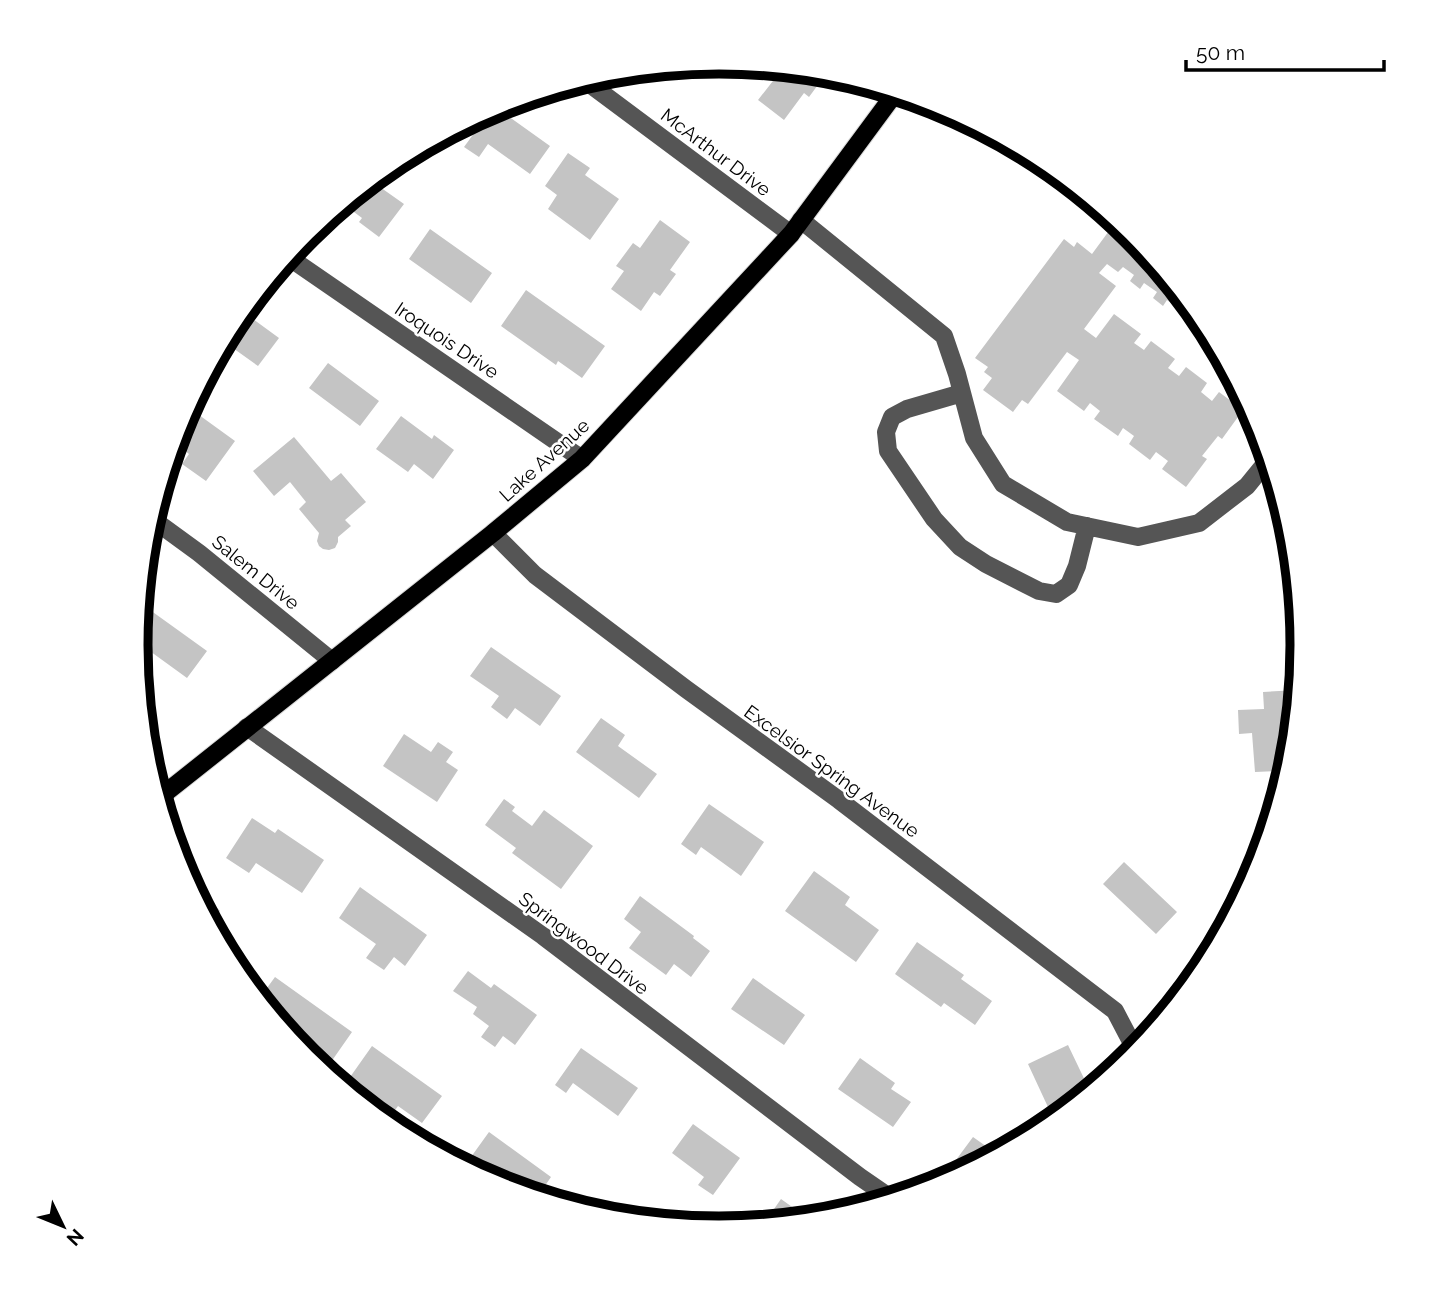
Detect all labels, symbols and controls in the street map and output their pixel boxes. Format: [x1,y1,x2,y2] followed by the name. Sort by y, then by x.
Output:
[1186,28,1384,72] scale bar
[1196,40,1245,65] text: 50 m
[657,104,775,200] street label: McArthur Drive
[391,297,503,383] street label: Iroquois Drive
[495,414,593,506] street label: Lake Avenue
[208,530,304,614] street label: Salem Drive
[740,700,924,842] street label: Excelsior Spring Avenue
[515,887,653,999] street label: Springwood Drive
[28,1191,98,1261] north arrow
[62,1225,88,1250] text: N

